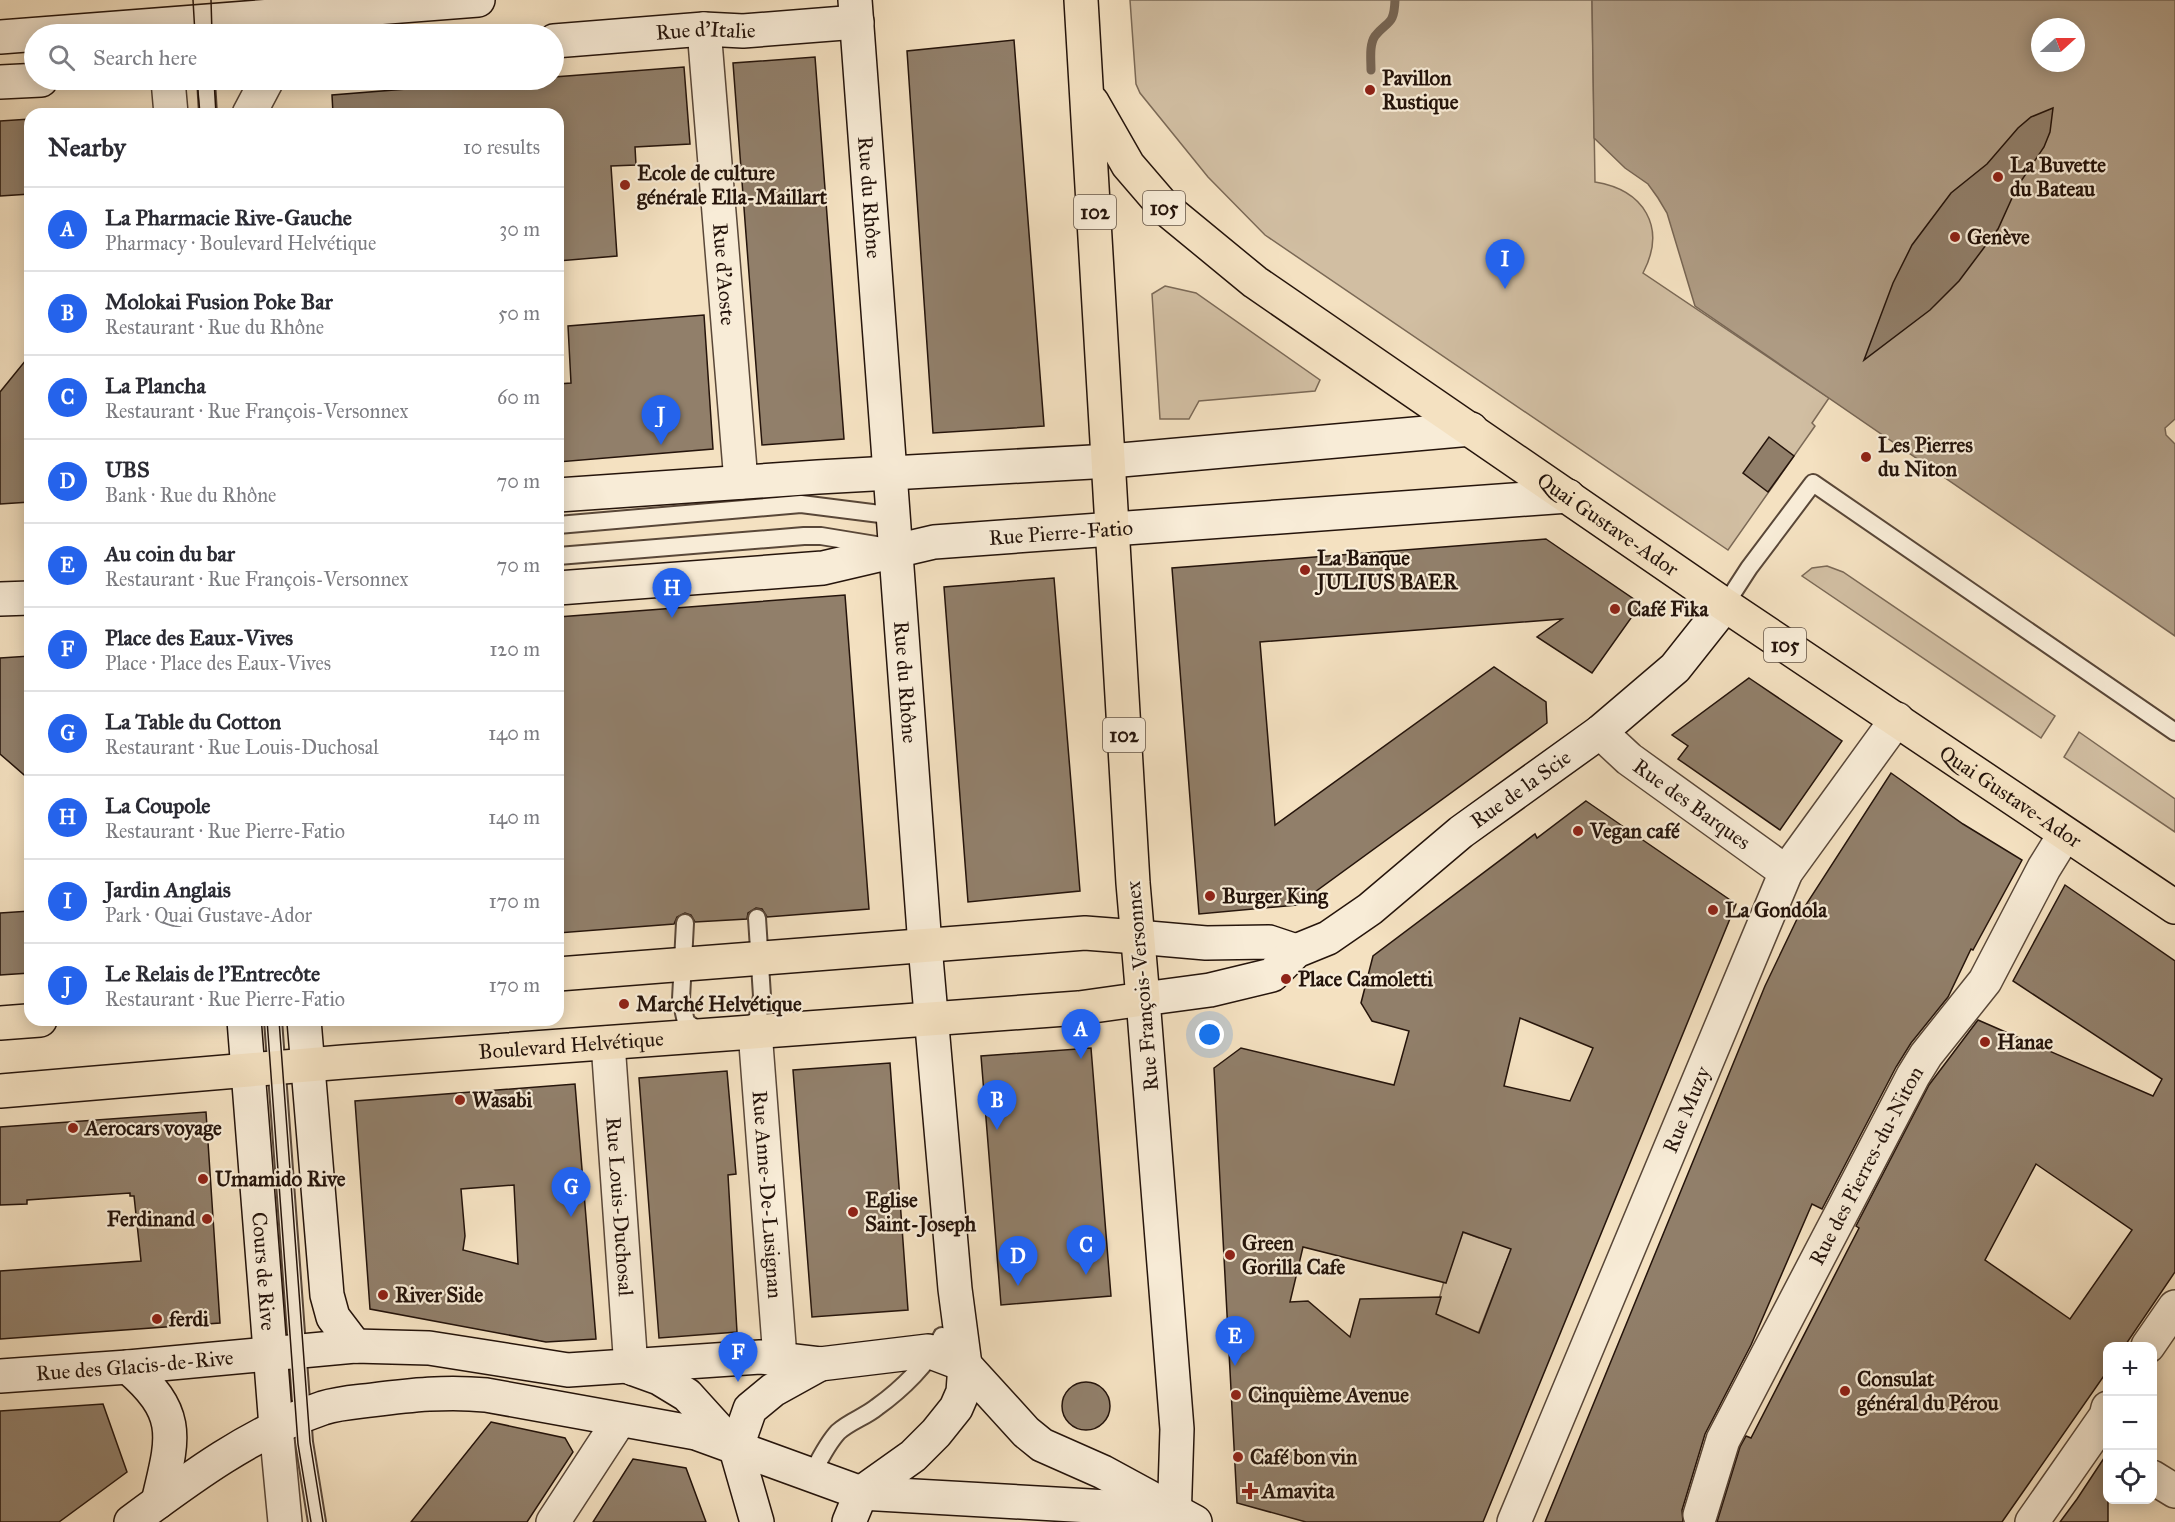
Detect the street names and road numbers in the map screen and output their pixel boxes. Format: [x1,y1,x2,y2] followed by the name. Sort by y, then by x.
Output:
[655,16,757,46] street label: Rue d'Italie
[852,135,887,260] street label: Rue du Rhône
[1143,191,1185,225] road number: 105
[1074,195,1116,229] road number: 102
[707,222,741,327] street label: Rue d'Aoste
[1532,467,1684,582] street label: Quai Gustave-Ador
[988,515,1134,551] street label: Rue Pierre-Fatio
[888,620,923,744] street label: Rue du Rhône
[1764,628,1806,662] road number: 105
[1103,718,1145,752] road number: 102
[1934,740,2087,854] street label: Quai Gustave-Ador
[1465,744,1576,834] street label: Rue de la Scie
[1628,753,1756,855] street label: Rue des Barques
[1120,879,1164,1092] street label: Rue François-Versonnex
[478,1025,665,1065] street label: Boulevard Helvétique
[1657,1061,1717,1157] street label: Rue Muzy
[1804,1061,1929,1270] street label: Rue des Pierres-du-Niton
[747,1089,788,1300] street label: Rue Anne-De-Lusignan
[600,1116,639,1298] street label: Rue Louis-Duchosal
[246,1211,281,1332] street label: Cours de Rive
[35,1344,235,1386] street label: Rue des Glacis-de-Rive

